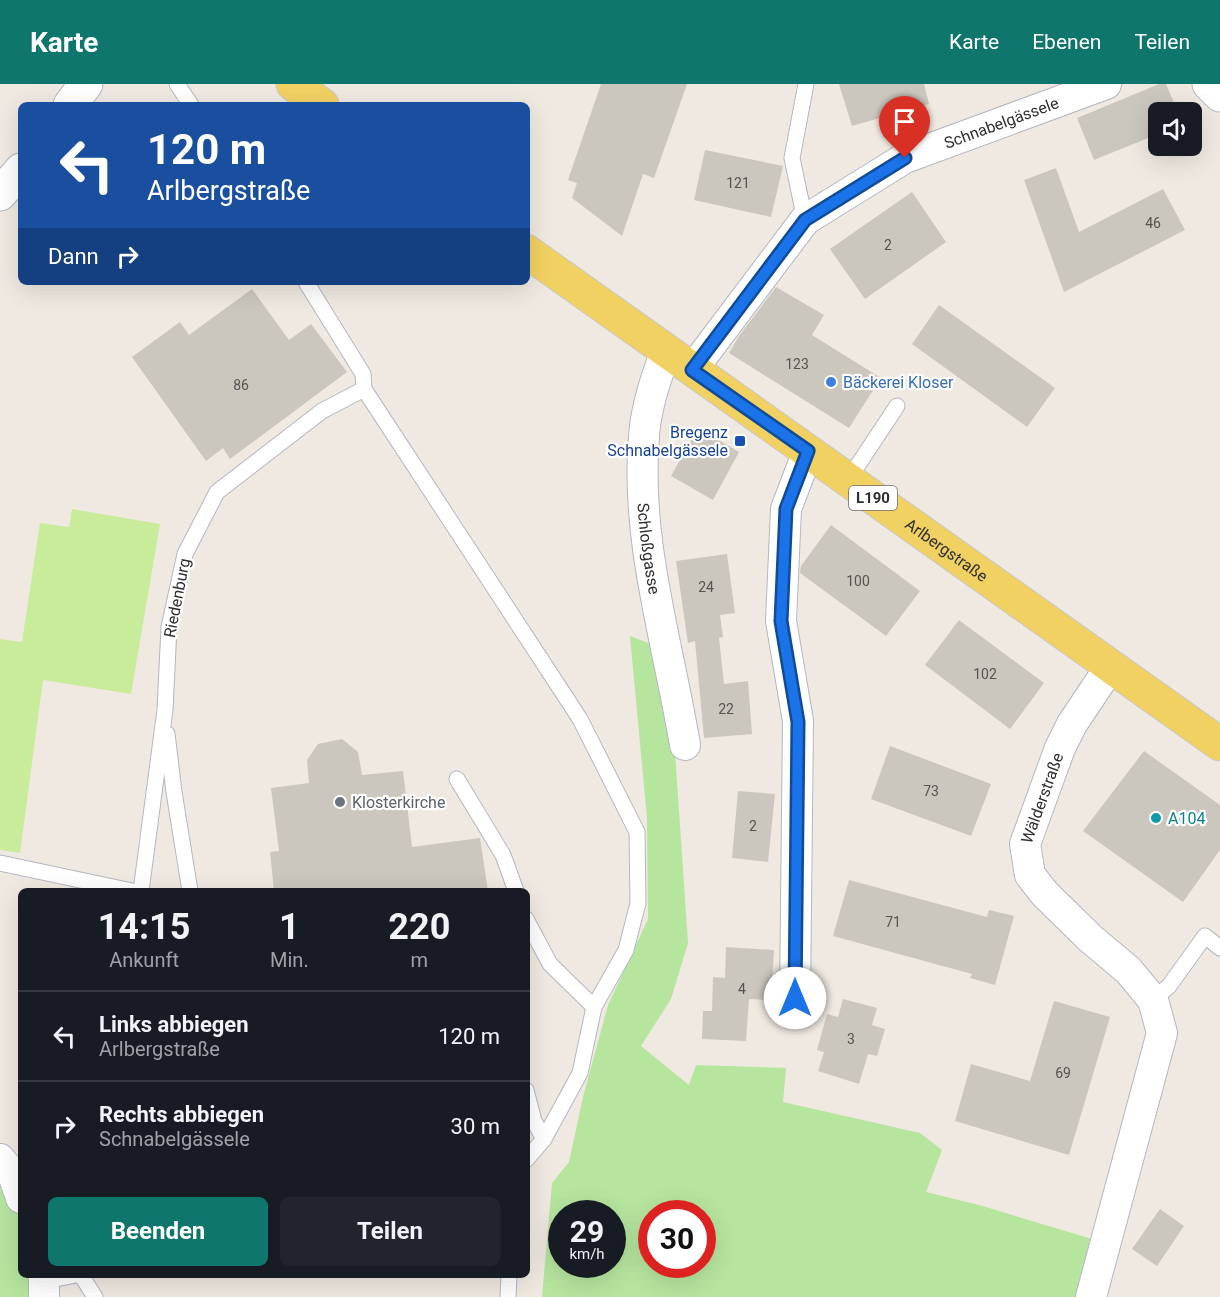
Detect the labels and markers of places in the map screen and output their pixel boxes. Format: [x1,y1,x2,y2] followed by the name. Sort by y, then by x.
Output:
[879,96,930,158] pin
[843,373,954,392] place label: Bäckerei Kloser
[824,375,838,389] marker: Bäckerei Kloser
[607,423,728,460] place label: Bregenz Schnabelgässele
[733,434,747,448] marker: Bregenz Schnabelgässele
[352,793,445,812] place label: Klosterkirche
[333,795,347,809] marker: Klosterkirche
[1168,809,1205,828] place label: A104
[1149,811,1163,825] marker: A104

